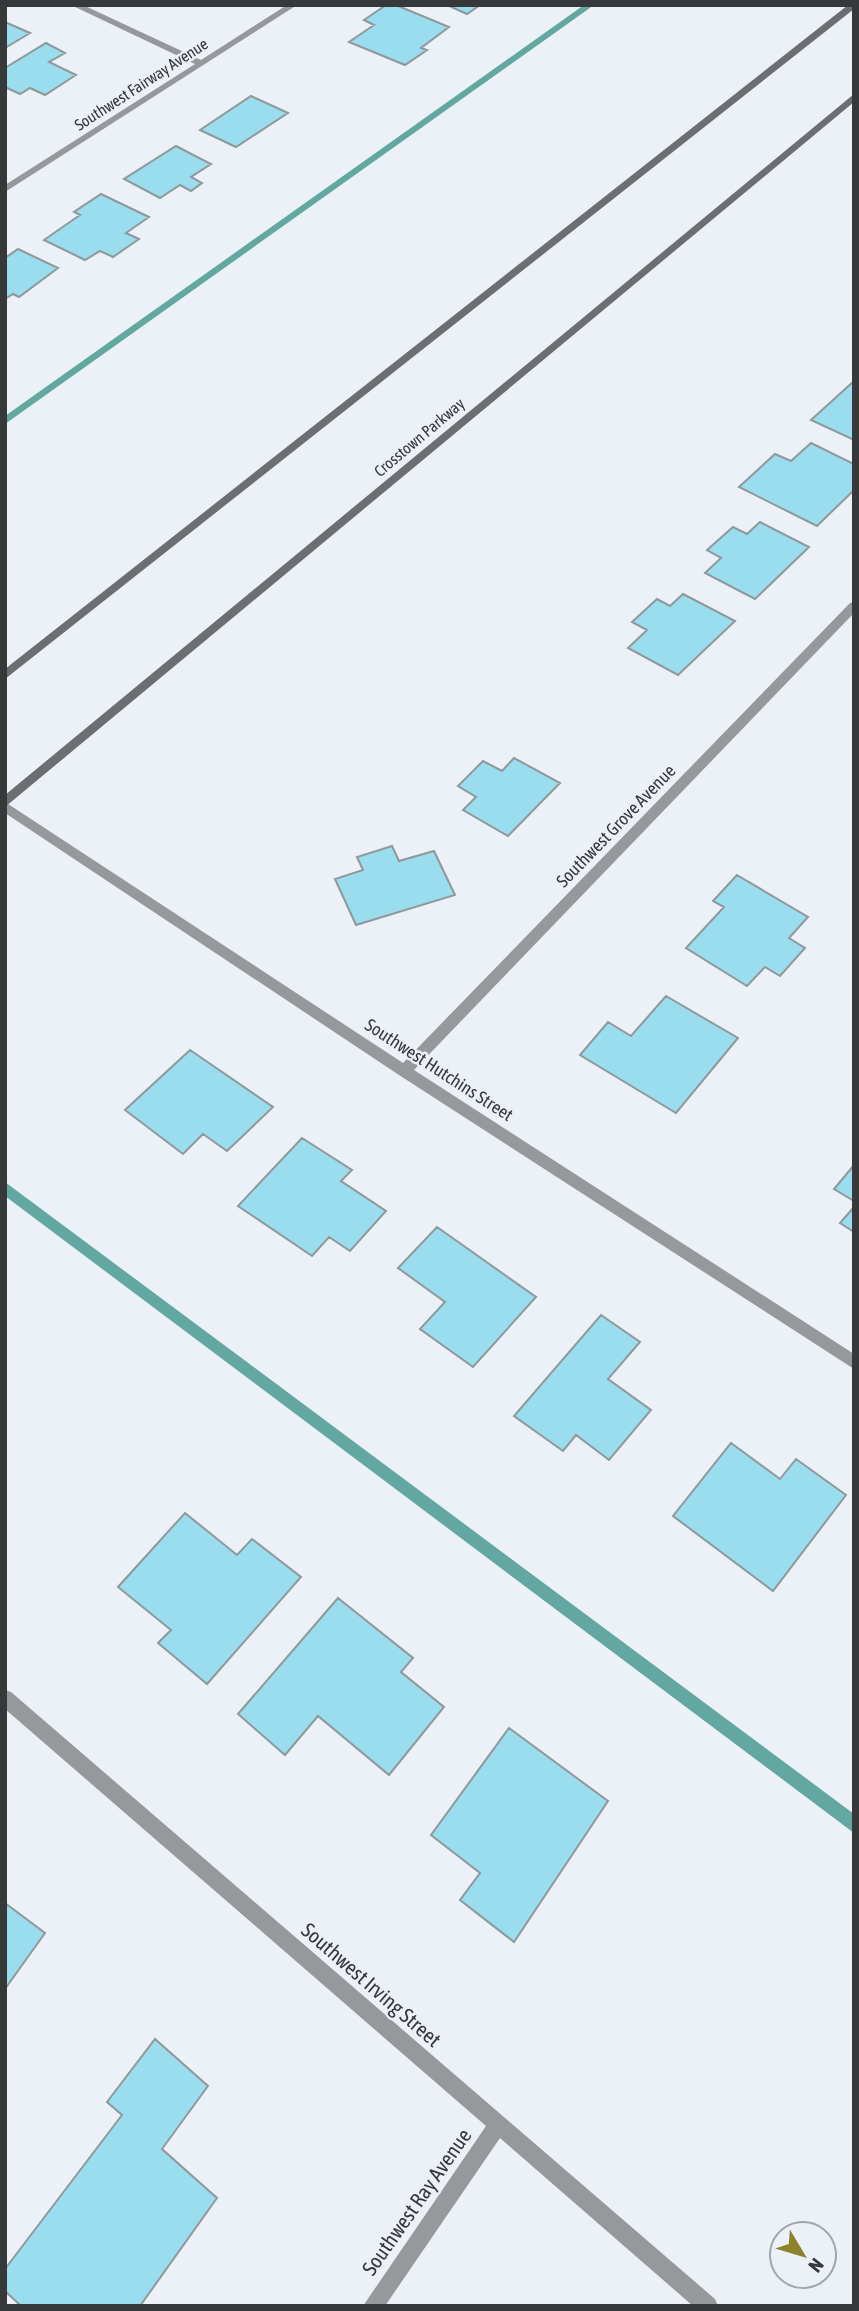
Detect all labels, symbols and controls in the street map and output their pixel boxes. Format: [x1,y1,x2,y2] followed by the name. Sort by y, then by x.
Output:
[71,34,212,135] street label: Southwest Fairway Avenue
[370,394,469,481] street label: Crosstown Parkway
[552,760,680,891] street label: Southwest Grove Avenue
[361,1014,517,1125] street label: Southwest Hutchins Street
[297,1917,446,2051] street label: Southwest Irving Street
[357,2124,476,2279] street label: Southwest Ray Avenue
[768,2220,838,2290] north arrow
[804,2254,829,2277] text: N

